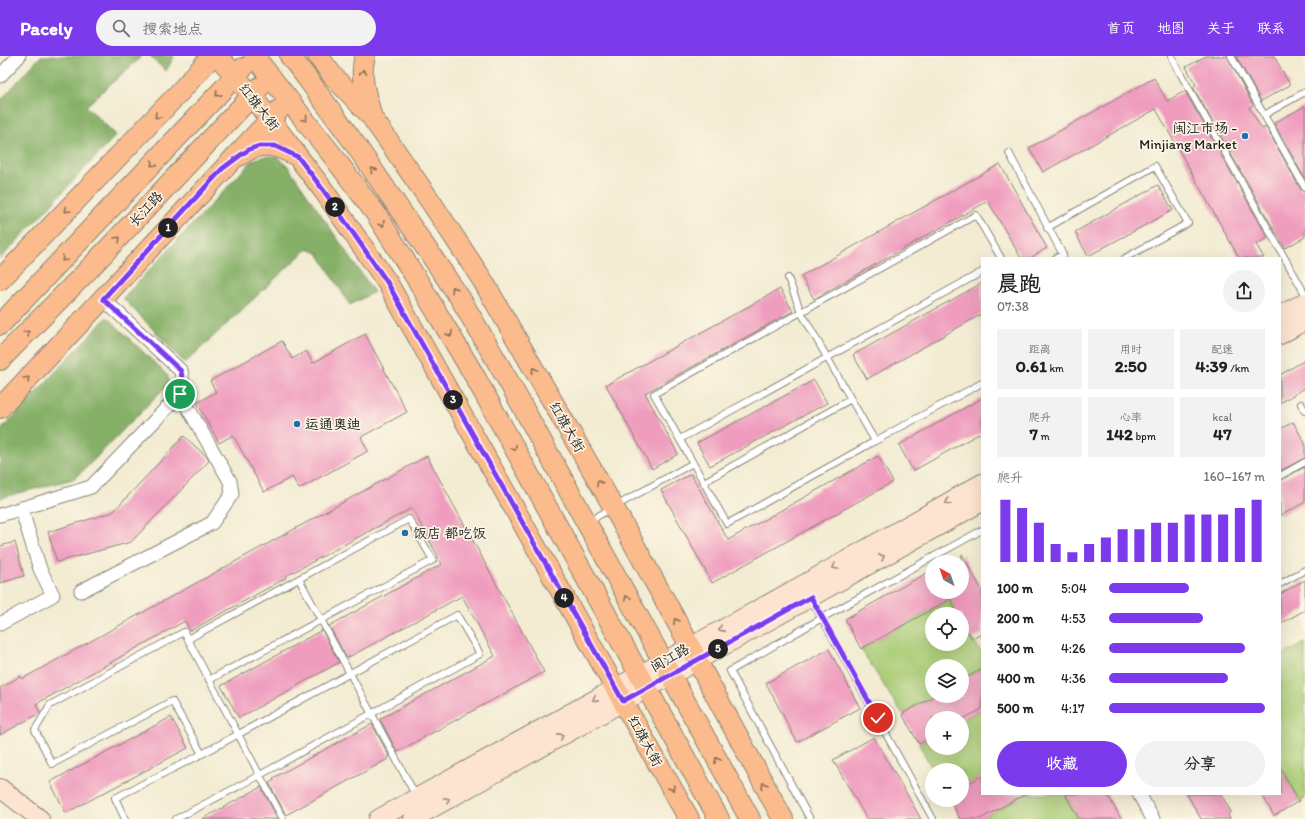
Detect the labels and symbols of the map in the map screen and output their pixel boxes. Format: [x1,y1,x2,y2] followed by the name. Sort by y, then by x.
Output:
[359,69,367,75] one-way arrow
[235,80,283,134] street label: 红旗大街
[215,90,222,97] one-way arrow
[154,111,162,119] one-way arrow
[300,115,307,122] one-way arrow
[1139,120,1237,153] place label: 闽江市场 - Minjiang Market
[1240,131,1250,141] marker: 闽江市场 - Minjiang Market
[150,159,158,167] one-way arrow
[370,167,378,174] one-way arrow
[125,188,167,230] street label: 长江路
[325,197,345,217] pin: 2
[65,205,72,213] one-way arrow
[158,218,178,238] pin: 1
[377,220,385,227] one-way arrow
[113,236,120,244] one-way arrow
[61,254,69,262] one-way arrow
[451,286,459,293] one-way arrow
[22,330,30,338] one-way arrow
[445,330,453,337] one-way arrow
[532,367,539,374] one-way arrow
[22,376,30,384] one-way arrow
[163,377,197,411] pin
[443,390,463,410] pin: 3
[546,399,588,455] street label: 红旗大街
[305,416,361,433] place label: 运通奥迪
[292,419,302,429] marker: 运通奥迪
[509,444,517,451] one-way arrow
[597,480,604,487] one-way arrow
[945,498,952,505] one-way arrow
[413,525,486,542] place label: 饭店 都吃饭
[400,528,410,538] marker: 饭店 都吃饭
[878,555,885,562] one-way arrow
[925,555,969,599] north arrow
[832,562,839,569] one-way arrow
[554,588,574,608] pin: 4
[625,594,632,602] one-way arrow
[674,618,681,625] one-way arrow
[718,625,725,632] one-way arrow
[708,639,728,659] pin: 5
[648,640,692,676] street label: 闽江路
[592,695,600,702] one-way arrow
[861,701,895,735] pin
[624,712,666,770] street label: 红旗大街
[557,734,564,741] one-way arrow
[715,757,722,764] one-way arrow
[762,782,769,789] one-way arrow
[667,784,674,791] one-way arrow
[443,797,450,805] one-way arrow

